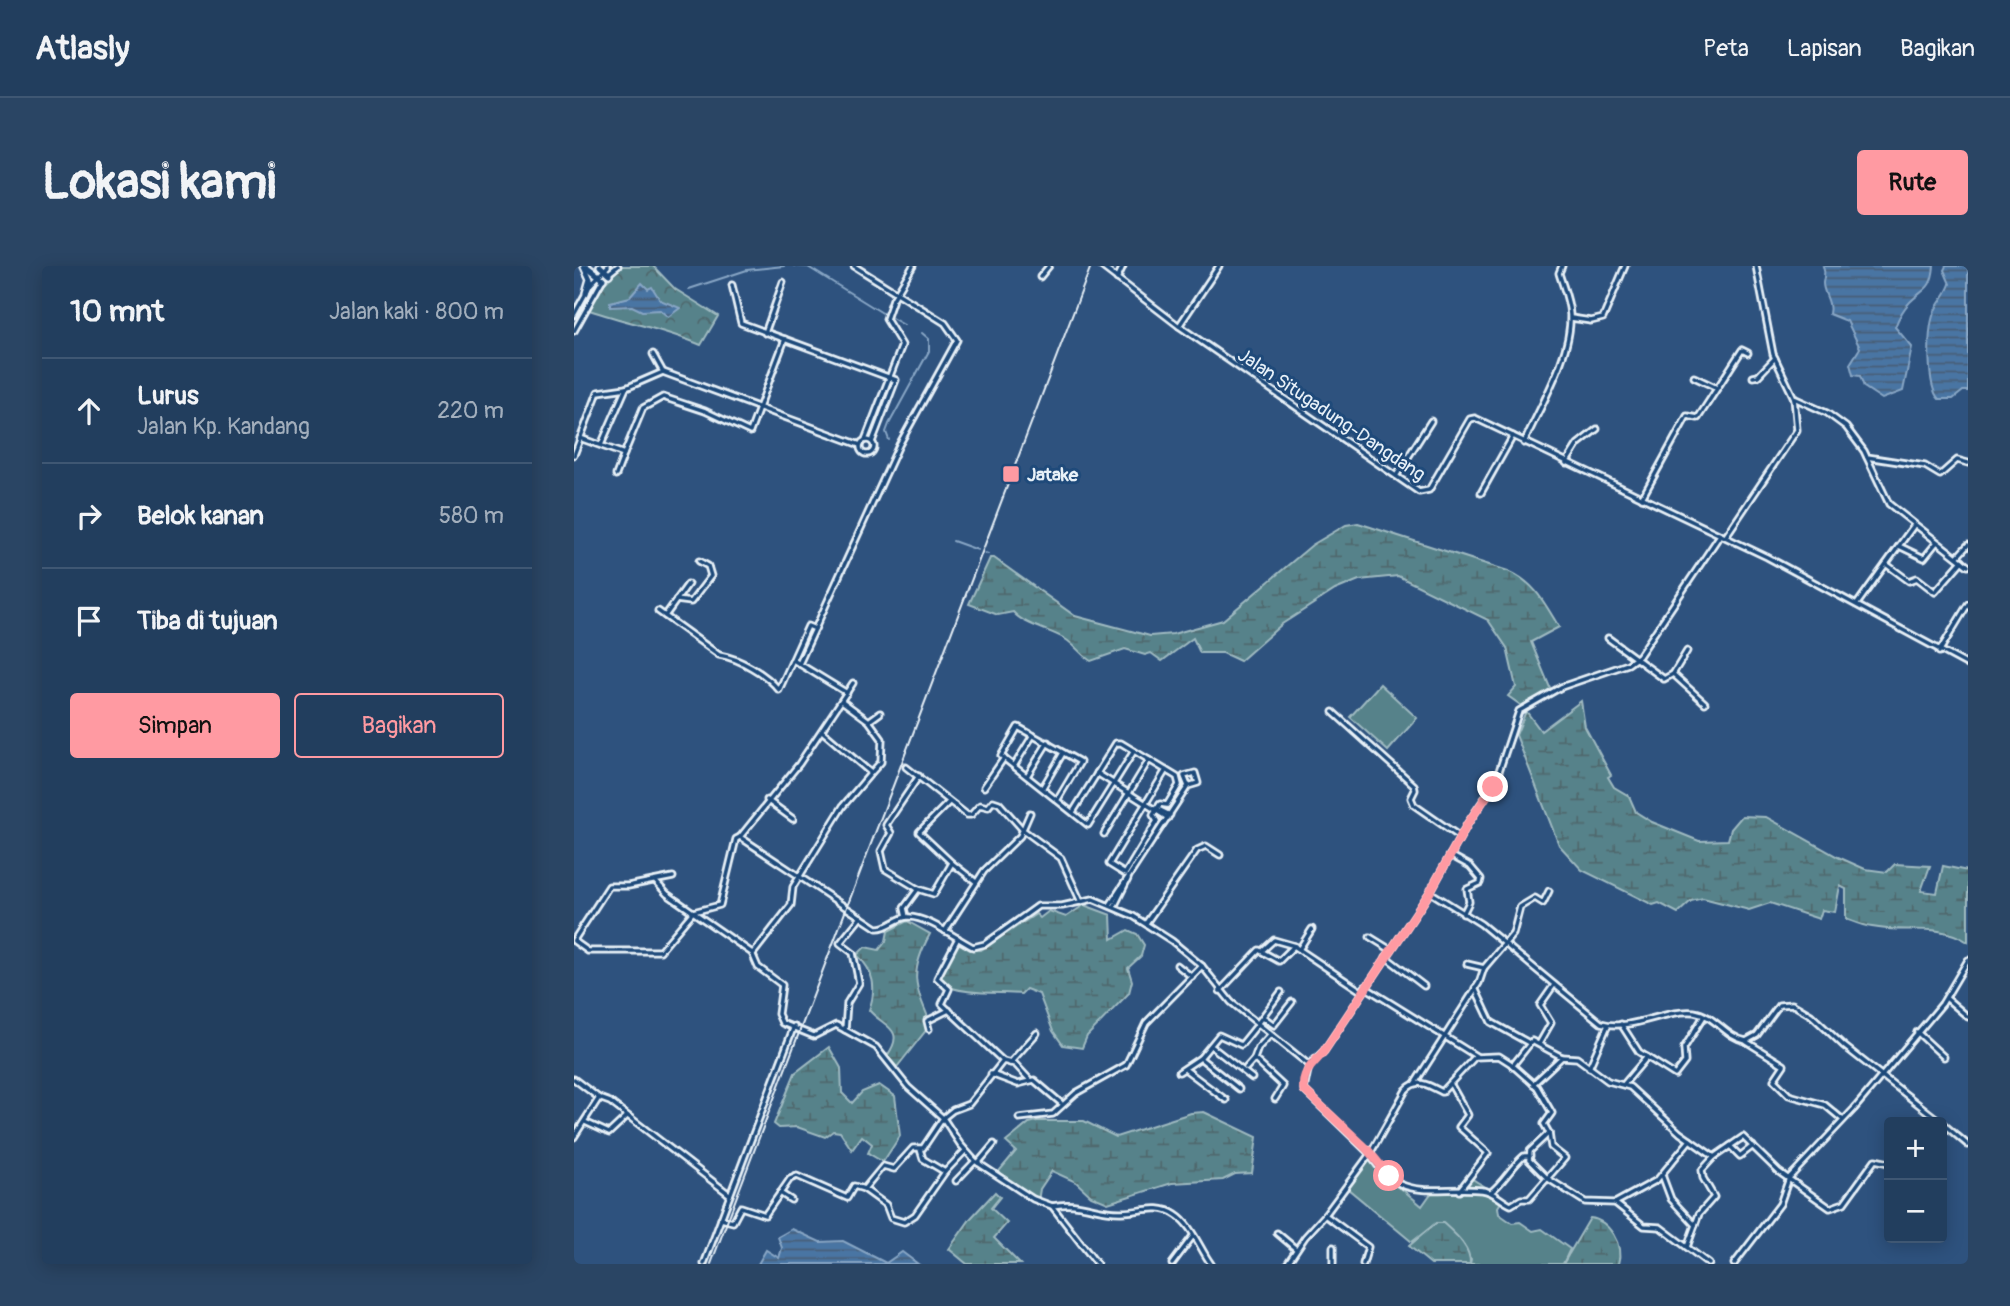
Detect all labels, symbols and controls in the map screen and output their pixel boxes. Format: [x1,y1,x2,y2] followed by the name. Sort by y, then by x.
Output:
[35,28,130,69] text: Atlasly
[1703,34,1749,63] text: Peta
[1787,34,1862,63] text: Lapisan
[1900,34,1975,63] text: Bagikan
[1857,150,1968,215] button: Rute
[42,152,276,213] text: Lokasi kami
[70,293,164,330] text: 10 mnt
[329,297,504,326] text: Jalan kaki · 800 m
[1233,343,1430,487] street label: Jalan Situgadung-Dangdang
[137,380,199,412] text: Lurus
[70,392,108,430] icon: ahead
[437,396,504,425] text: 220 m
[137,412,310,441] text: Jalan Kp. Kandang
[1027,463,1079,487] place label: Jatake
[1001,464,1021,484] marker: Jatake
[70,497,108,535] icon: right
[137,500,264,532] text: Belok kanan
[439,501,504,530] text: 580 m
[70,602,108,640] icon: arrive
[137,605,278,637] text: Tiba di tujuan
[70,693,280,758] button: Simpan
[294,693,504,758] button: Bagikan
[1477,771,1508,802] route end
[1884,1117,1947,1243] map controls
[1884,1117,1947,1180] button: +
[1373,1160,1404,1191] route start
[1884,1180,1947,1243] button: −

